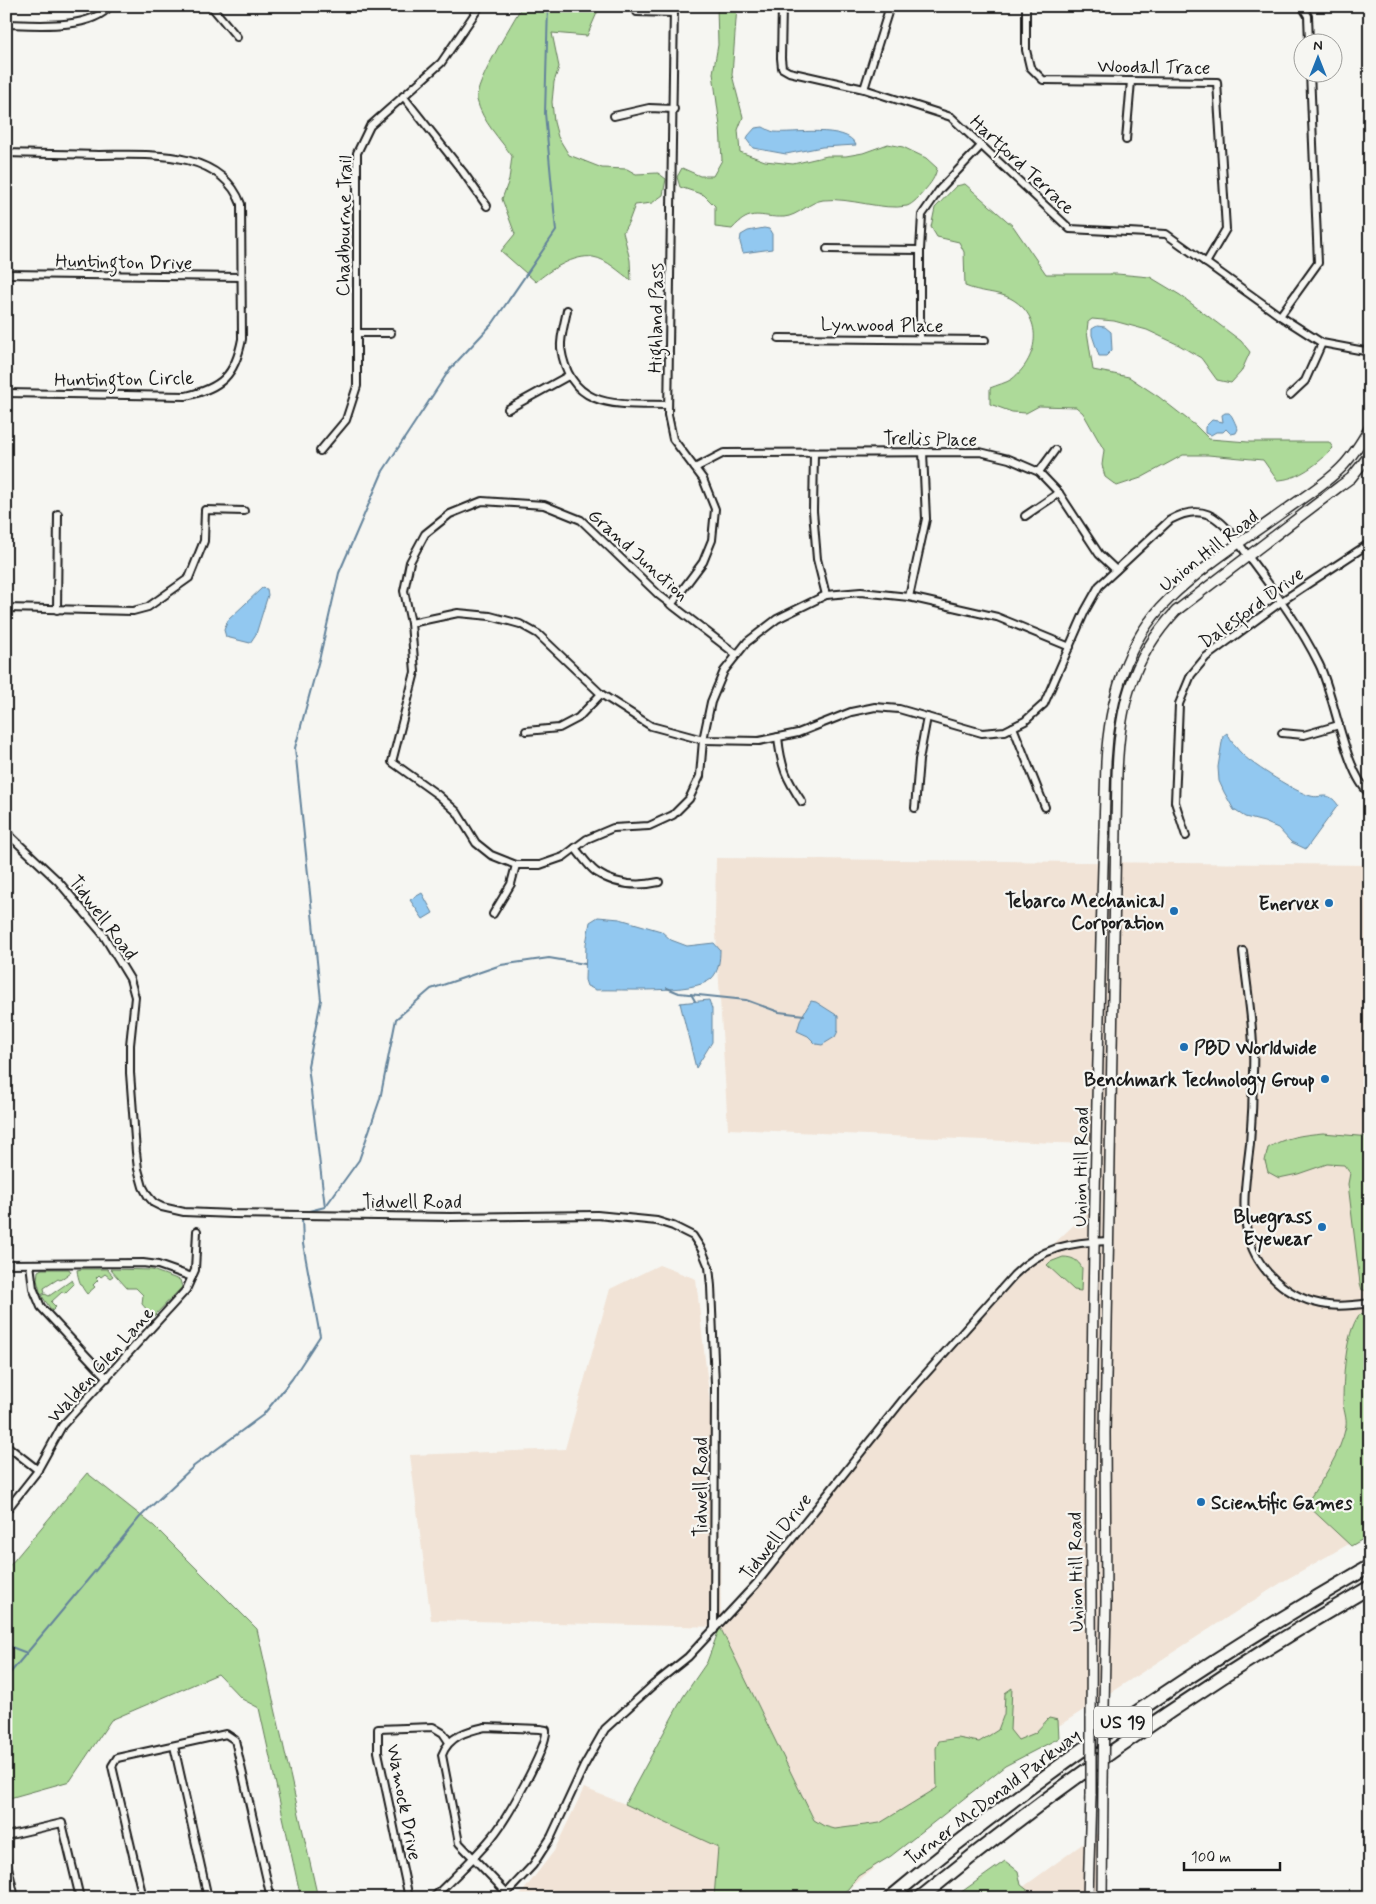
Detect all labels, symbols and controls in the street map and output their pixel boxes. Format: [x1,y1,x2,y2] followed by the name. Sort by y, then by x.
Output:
[1294,32,1344,82] north arrow
[1313,37,1323,55] text: N
[1097,54,1211,81] street label: Woodall Trace
[962,110,1080,223] street label: Hartford Terrace
[331,155,358,297] street label: Chadbourne Trail
[55,249,193,279] street label: Huntington Drive
[643,263,673,373] street label: Highland Pass
[820,312,944,339] street label: Lynwood Place
[54,366,194,396] street label: Huntington Circle
[883,426,977,453] street label: Trellis Place
[582,503,694,607] street label: Grand Junction
[1154,504,1264,598] street label: Union Hill Road
[1194,562,1311,657] street label: Dalesford Drive
[63,870,143,965] street label: Tidwell Road
[1005,889,1164,936] place label: Tebarco Mechanical Corporation
[1259,892,1320,917] place label: Enervex
[1323,897,1335,909] marker: Enervex
[1168,905,1180,917] marker: Tebarco Mechanical Corporation
[1194,1036,1317,1061] place label: PBD Worldwide
[1178,1041,1190,1053] marker: PBD Worldwide
[1084,1068,1315,1096] place label: Benchmark Technology Group
[1319,1073,1331,1085] marker: Benchmark Technology Group
[1068,1107,1095,1227] street label: Union Hill Road
[362,1190,462,1215] street label: Tidwell Road
[1234,1205,1313,1253] place label: Bluegrass Eyewear
[1316,1221,1328,1233] marker: Bluegrass Eyewear
[42,1301,160,1429] street label: Walden Glen Lane
[689,1437,714,1537] street label: Tidwell Road
[734,1488,818,1586] street label: Tidwell Drive
[1211,1491,1353,1516] place label: Scientific Games
[1195,1496,1207,1508] marker: Scientific Games
[1063,1512,1090,1632] street label: Union Hill Road
[1094,1706,1152,1738] road number: US 19
[900,1723,1086,1872] street label: Turner McDonald Parkway
[380,1742,427,1863] street label: Wamock Drive
[1184,1839,1280,1871] scale bar
[1191,1848,1231,1868] text: 100 m

